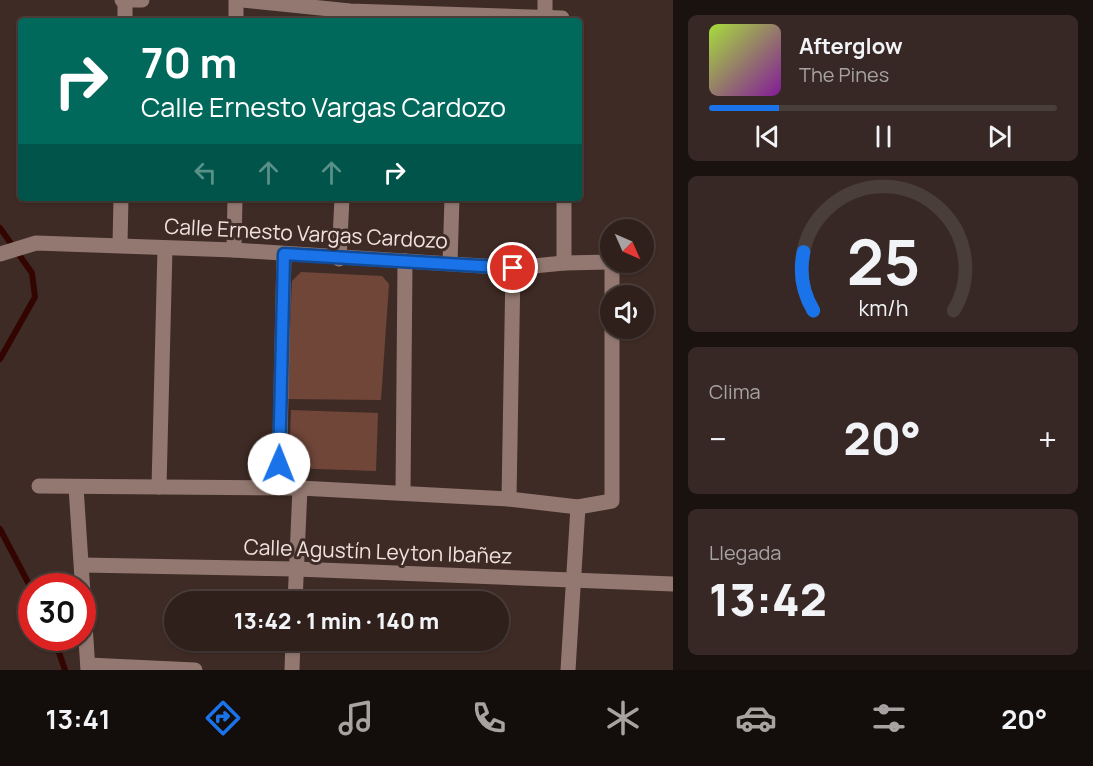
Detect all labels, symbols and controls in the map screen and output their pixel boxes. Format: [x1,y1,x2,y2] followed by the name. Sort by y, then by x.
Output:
[799,31,903,61] text: Afterglow
[141,33,237,91] text: 70 m
[42,42,120,120] icon: right
[799,61,889,88] text: The Pines
[141,88,506,125] text: Calle Ernesto Vargas Cardozo
[751,120,784,153] icon: previous
[867,120,900,153] icon: pause
[983,120,1016,153] icon: next
[189,156,222,189] icon: left
[252,156,285,189] icon: ahead
[315,156,348,189] icon: ahead
[378,156,411,189] icon: right
[164,212,449,254] street label: Calle Ernesto Vargas Cardozo
[600,219,654,273] north arrow
[600,219,654,339] map controls
[846,219,920,305] text: 25
[487,242,538,293] pin
[496,251,529,284] icon: arrive
[600,285,654,339] button: sound
[858,294,908,323] text: km/h
[709,378,761,405] text: Clima
[844,407,921,469] text: 20°
[709,416,727,461] text: −
[1038,416,1057,461] text: +
[247,432,311,496] position arrow
[243,532,513,570] street label: Calle Agustín Leyton Ibañez
[709,539,781,566] text: Llegada
[709,568,827,630] text: 13:42
[18,573,96,651] speed limit sign: 30
[234,606,439,636] text: 13:42 · 1 min · 140 m
[202,697,244,739] icon: directions
[335,697,377,739] icon: music
[468,697,510,739] icon: phone
[602,697,644,739] icon: climate
[735,697,777,739] icon: car
[868,697,910,739] icon: filters
[46,700,111,737] text: 13:41
[1001,700,1047,737] text: 20°

